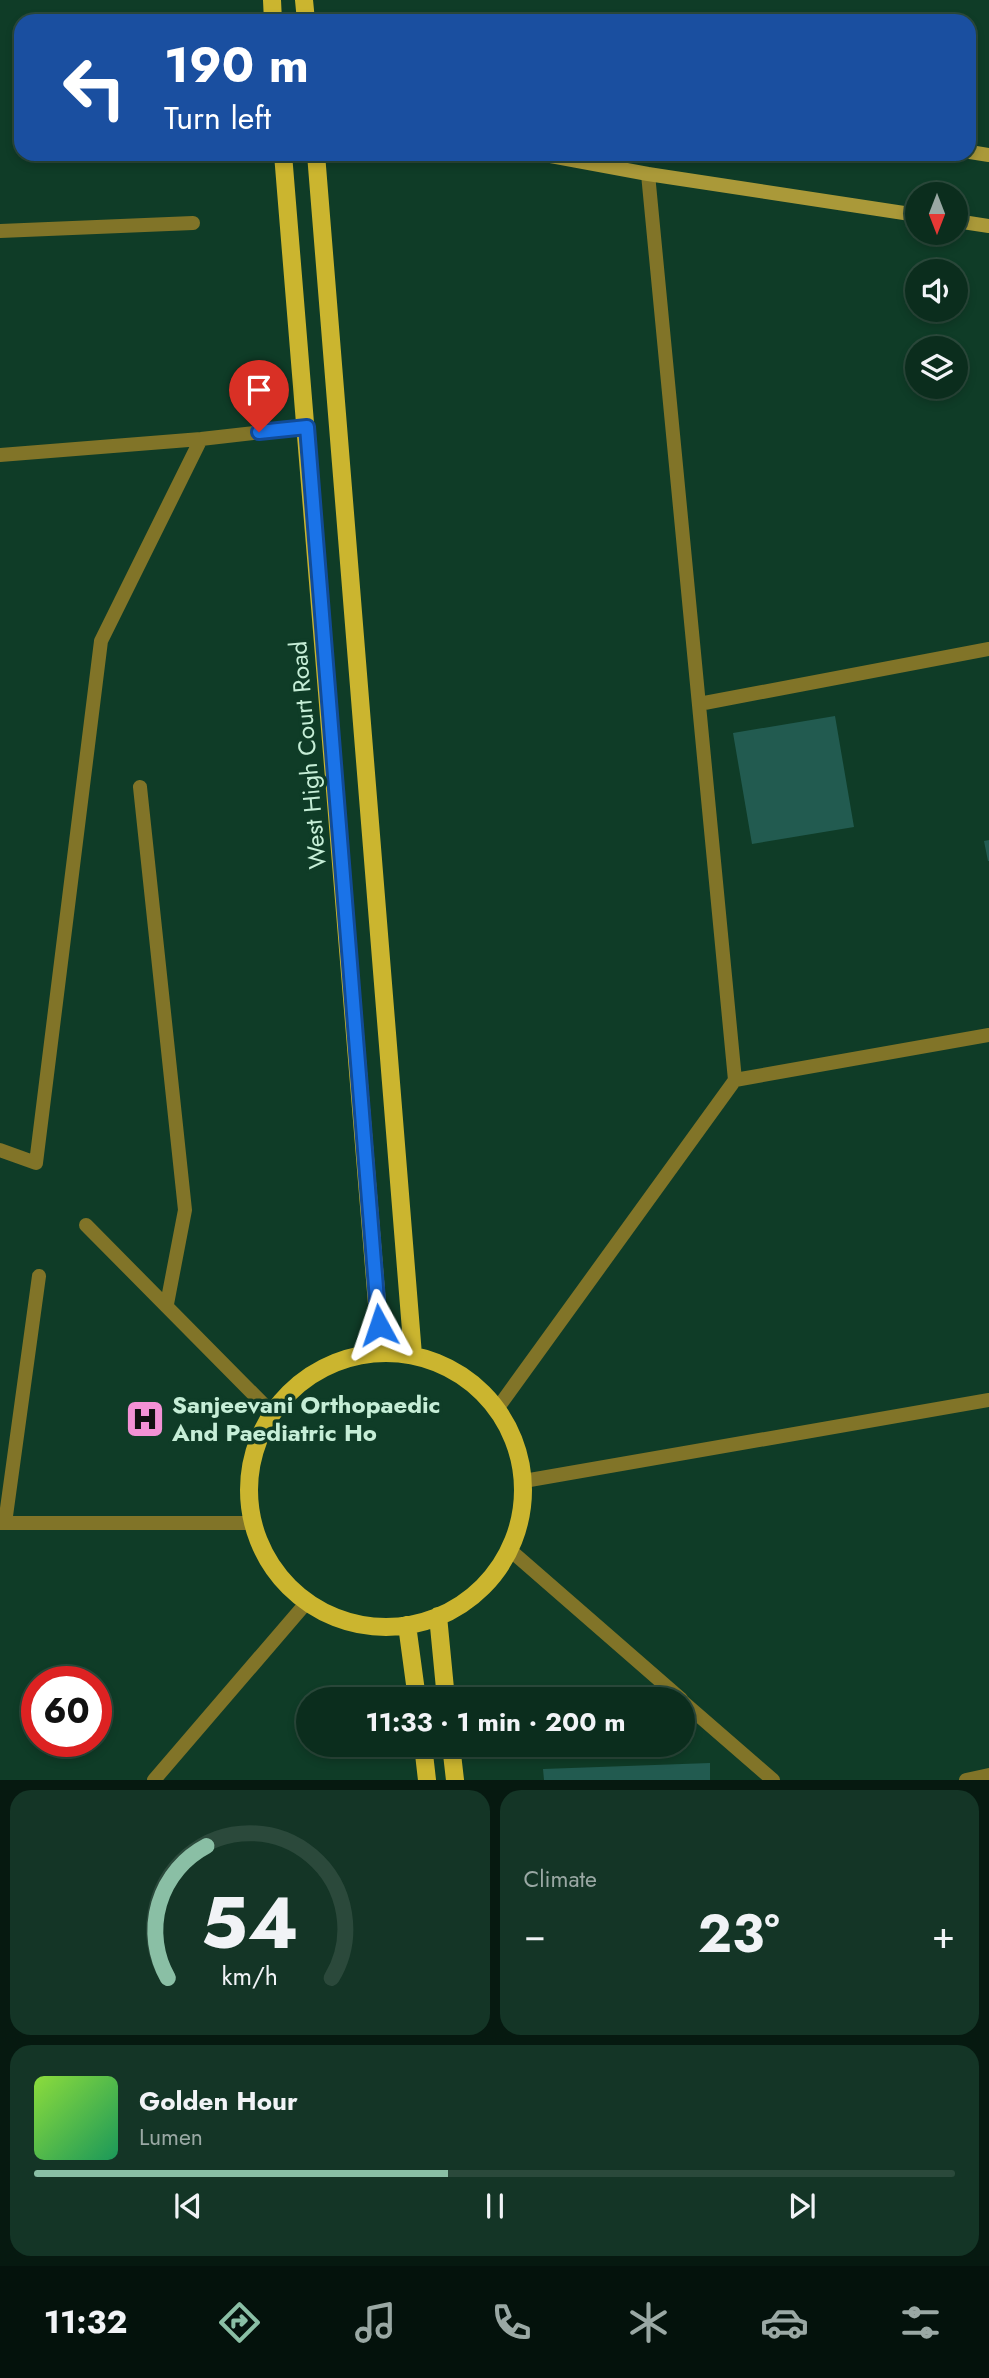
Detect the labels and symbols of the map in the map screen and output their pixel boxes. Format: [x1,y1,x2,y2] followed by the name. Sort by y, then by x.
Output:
[905,182,968,245] north arrow
[229,360,289,432] pin
[280,640,335,871] street label: West High Court Road
[342,1288,416,1362] position arrow
[171,1387,440,1450] place label: Sanjeevani Orthopaedic And Paediatric Ho
[124,1398,166,1440] hospital icon: Sanjeevani Orthopaedic And Paediatric Ho
[21,1666,112,1757] speed limit sign: 60

